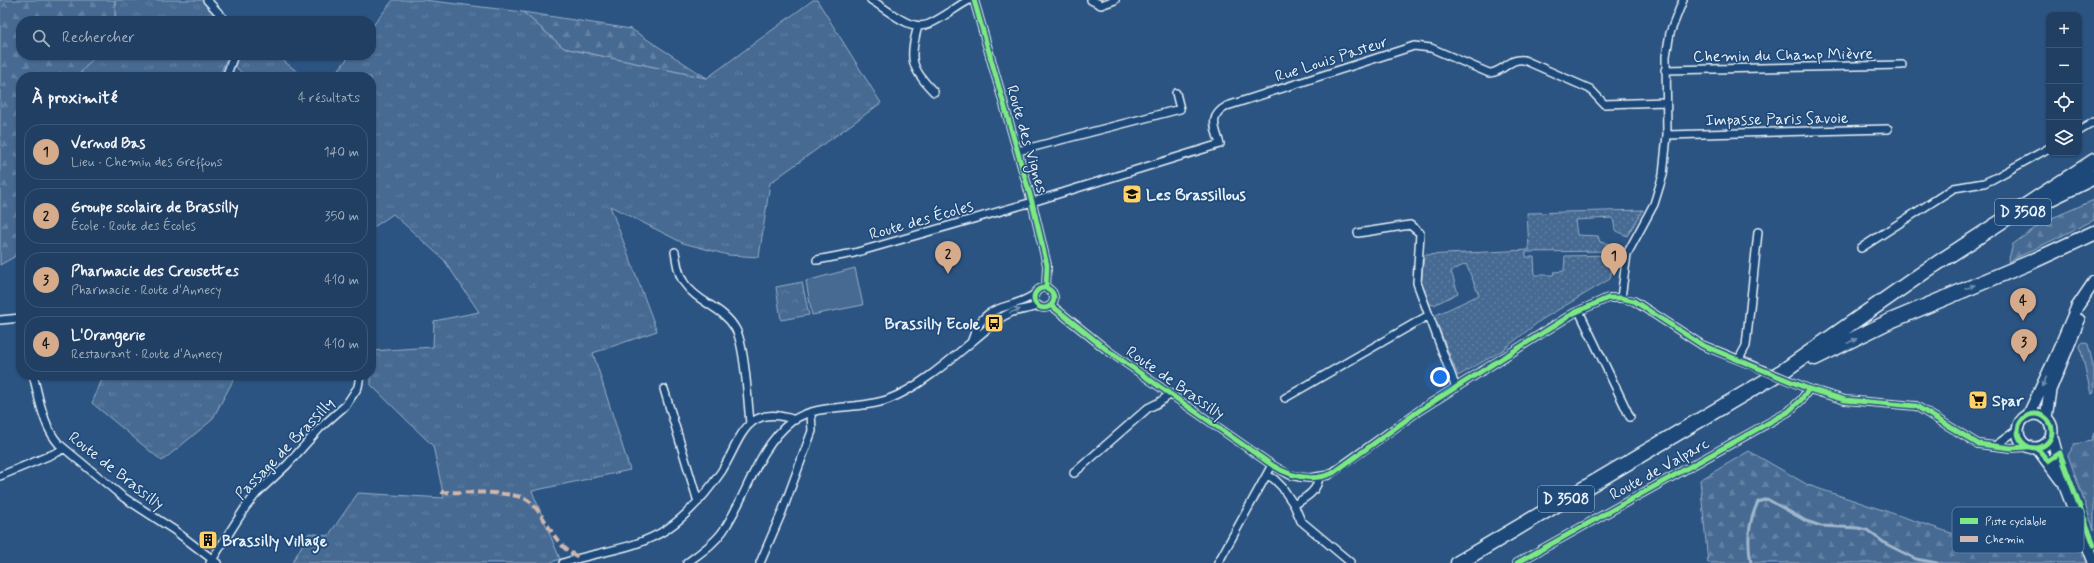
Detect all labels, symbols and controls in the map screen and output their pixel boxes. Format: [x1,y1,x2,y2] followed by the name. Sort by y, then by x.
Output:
[2046,12,2082,156] map controls
[2046,12,2082,48] button: +
[16,16,376,60] search box
[30,27,52,49] icon: search
[62,28,135,48] text: Rechercher
[1272,31,1391,88] street label: Rue Louis Pasteur
[1693,43,1873,68] street label: Chemin du Champ Mièvre
[2046,48,2082,84] button: −
[1000,83,1052,196] street label: Route des Vignes
[2046,84,2082,120] button: locate
[32,87,117,109] text: À proximité
[298,90,360,107] text: 4 résultats
[1705,108,1849,131] street label: Impasse Paris Savoie
[2046,120,2082,156] button: layers
[71,134,145,154] text: Vernod Bas
[43,144,49,161] text: 1
[324,144,359,161] text: 140 m
[71,154,223,171] text: Lieu · Chemin des Greffons
[1121,183,1143,205] school or university icon: Les Brassillous
[1146,185,1246,206] place label: Les Brassillous
[867,196,976,245] street label: Route des Écoles
[71,198,239,218] text: Groupe scolaire de Brassilly
[1995,199,2051,225] road number: D 3508
[43,208,49,225] text: 2
[325,208,359,225] text: 350 m
[71,218,196,235] text: École · Route des Écoles
[935,241,961,274] pin: 2
[1601,243,1627,276] pin: 1
[71,262,239,282] text: Pharmacie des Creusettes
[43,272,49,289] text: 3
[324,272,359,289] text: 410 m
[71,282,221,299] text: Pharmacie · Route d'Annecy
[1965,284,1977,290] one-way arrow
[2010,288,2036,321] pin: 4
[1010,308,1022,314] one-way arrow
[983,312,1005,334] bus stop icon: Brassilly Ecole
[885,314,980,335] place label: Brassilly Ecole
[71,326,146,346] text: L'Orangerie
[2011,329,2037,362] pin: 3
[42,336,50,353] text: 4
[324,336,359,353] text: 410 m
[1846,337,1857,344] one-way arrow
[1122,341,1229,425] street label: Route de Brassilly
[71,346,222,363] text: Restaurant · Route d'Annecy
[1430,367,1450,387] your location
[2041,376,2047,387] one-way arrow
[1967,389,1989,411] supermarket icon: Spar
[1992,391,2024,412] place label: Spar
[231,393,339,505] street label: Passage de Brassilly
[64,427,168,515] street label: Route de Brassilly
[1606,433,1713,505] street label: Route de Valparc
[1538,486,1594,512] road number: D 3508
[1952,507,2084,553] legend
[1985,515,2046,529] text: Piste cyclable
[197,529,219,551] building icon: Brassilly Village
[222,531,328,554] place label: Brassilly Village
[1985,533,2024,547] text: Chemin

